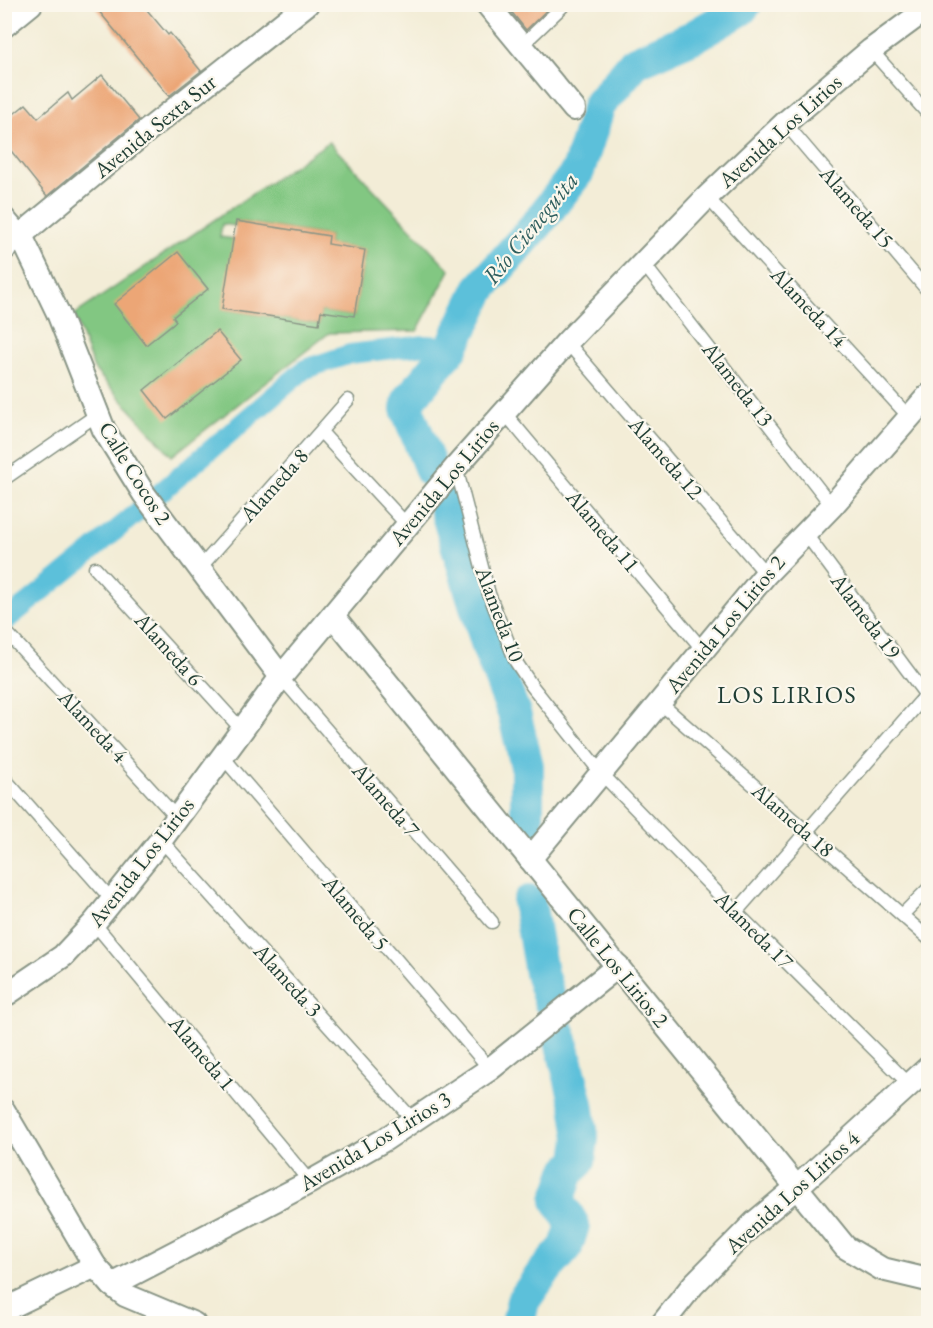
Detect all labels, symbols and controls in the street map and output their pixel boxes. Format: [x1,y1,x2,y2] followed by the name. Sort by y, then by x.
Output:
[87,67,223,185] street label: Avenida Sexta Sur
[711,68,848,195] street label: Avenida Los Lirios
[813,159,901,254] street label: Alameda 15
[475,165,585,291] water label: Río Cieneguita
[764,260,854,354] street label: Alameda 14
[695,335,780,432] street label: Alameda 13
[622,410,710,506] street label: Alameda 12
[382,413,506,552] street label: Avenida Los Lirios
[92,416,178,530] street label: Calle Cocos 2
[233,442,315,529] street label: Alameda 8
[559,483,646,579] street label: Alameda 11
[658,549,792,700] street label: Avenida Los Lirios 2
[468,561,532,666] street label: Alameda 10
[824,566,908,665] street label: Alameda 19
[128,605,210,692] street label: Alameda 6
[717,679,857,710] district label: LOS LIRIOS
[51,683,134,769] street label: Alameda 4
[345,756,427,844] street label: Alameda 7
[745,776,840,864] street label: Alameda 18
[81,791,201,934] street label: Avenida Los Lirios
[315,869,396,957] street label: Alameda 5
[708,884,800,976] street label: Alameda 17
[560,901,676,1034] street label: Calle Los Lirios 2
[247,936,329,1023] street label: Alameda 3
[161,1009,242,1097] street label: Alameda 1
[293,1084,456,1198] street label: Avenida Los Lirios 3
[718,1123,866,1261] street label: Avenida Los Lirios 4

